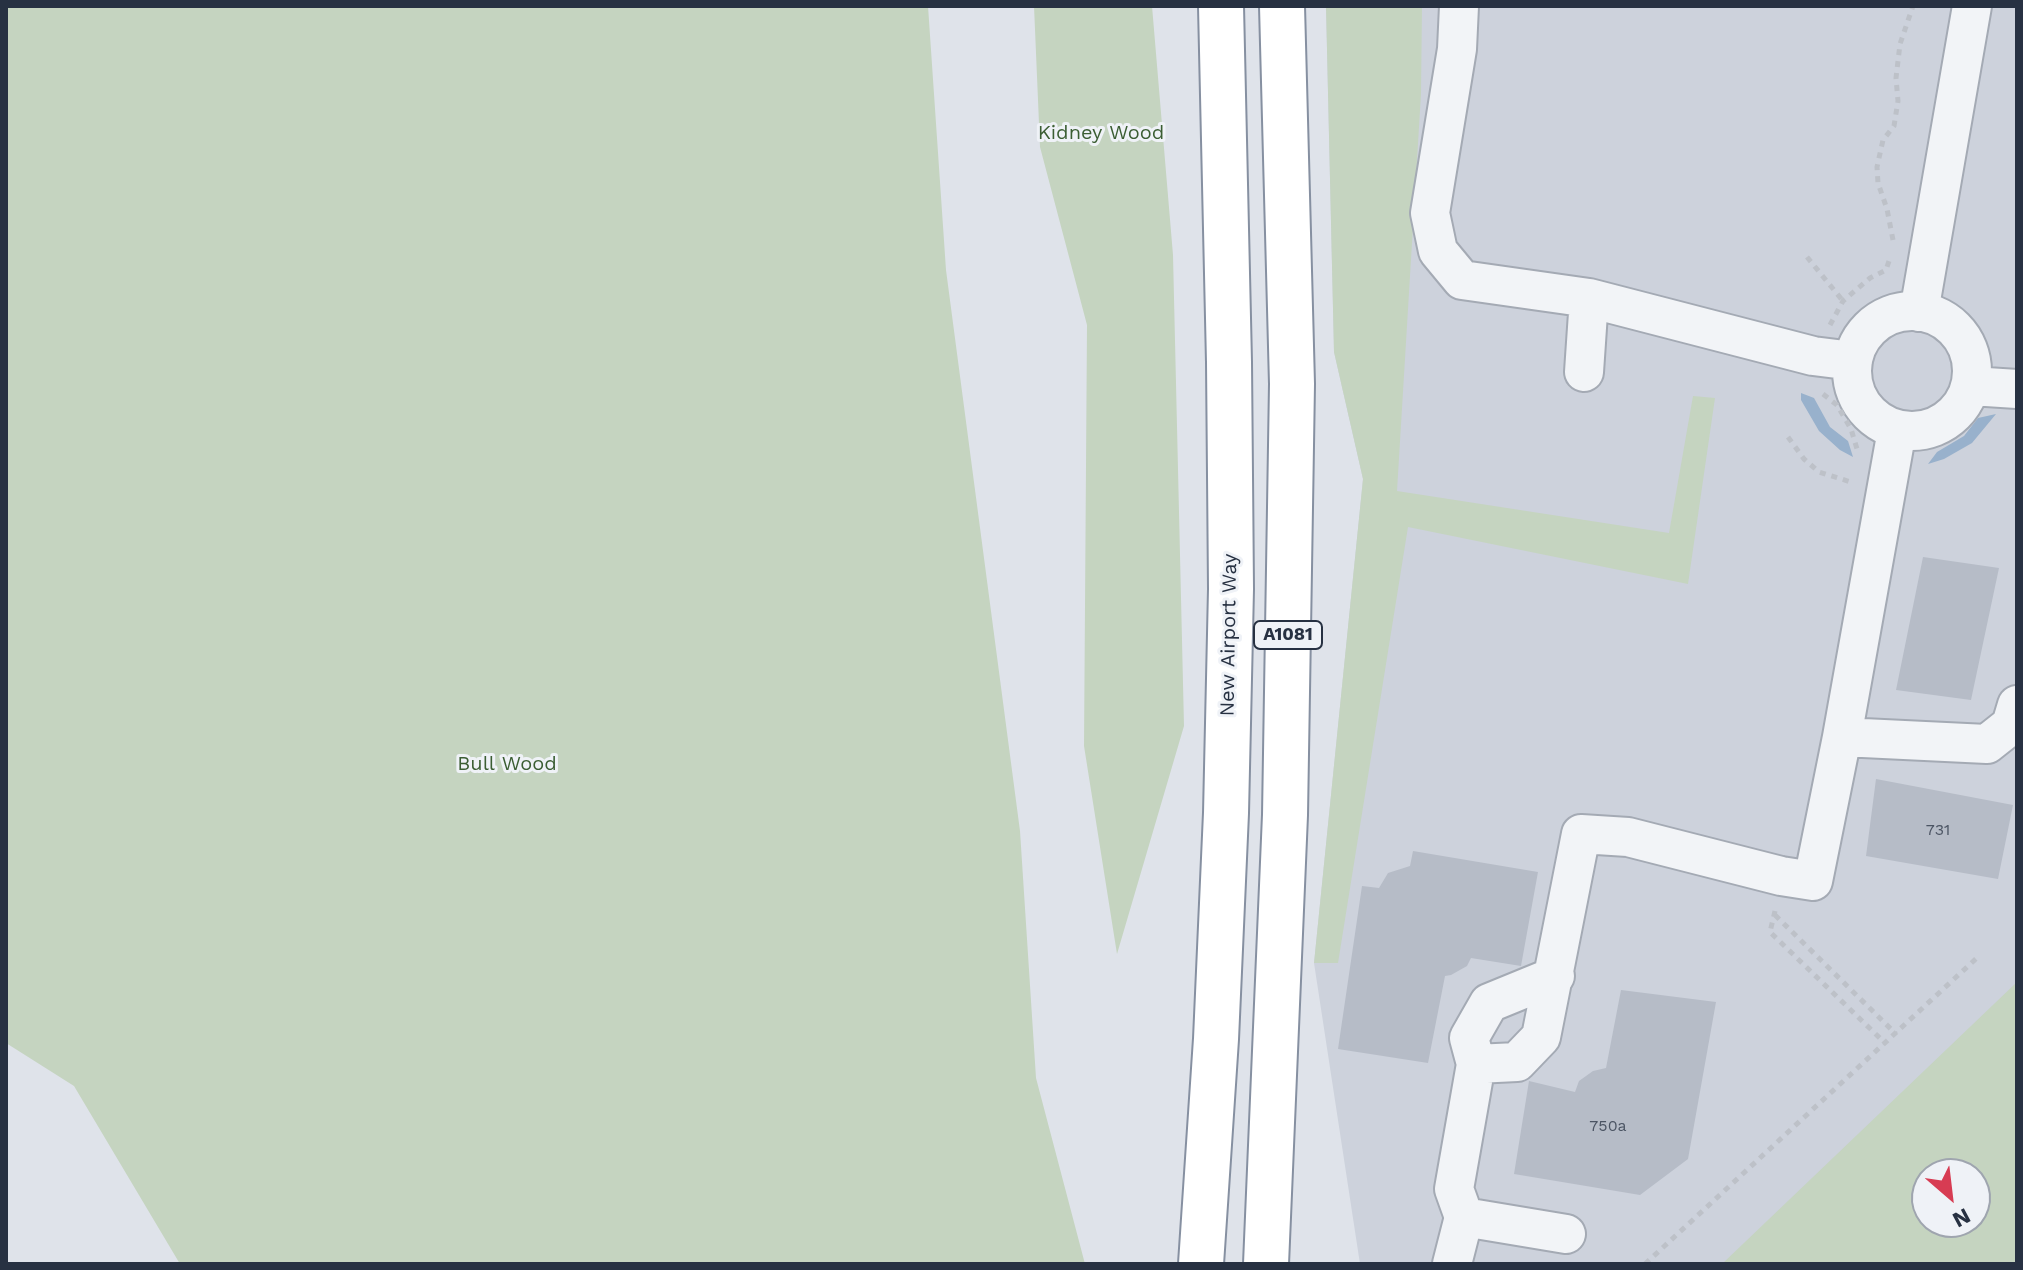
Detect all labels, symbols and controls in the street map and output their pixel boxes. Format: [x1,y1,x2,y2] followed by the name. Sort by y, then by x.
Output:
[1038,121,1164,145] park label: Kidney Wood
[1216,553,1242,717] street label: New Airport Way
[1254,621,1322,649] road number: A1081
[457,752,557,776] park label: Bull Wood
[1926,820,1950,840] house number: 731
[1589,1116,1627,1136] house number: 750a
[1911,1158,1991,1238] north arrow
[1948,1203,1975,1233] text: N

